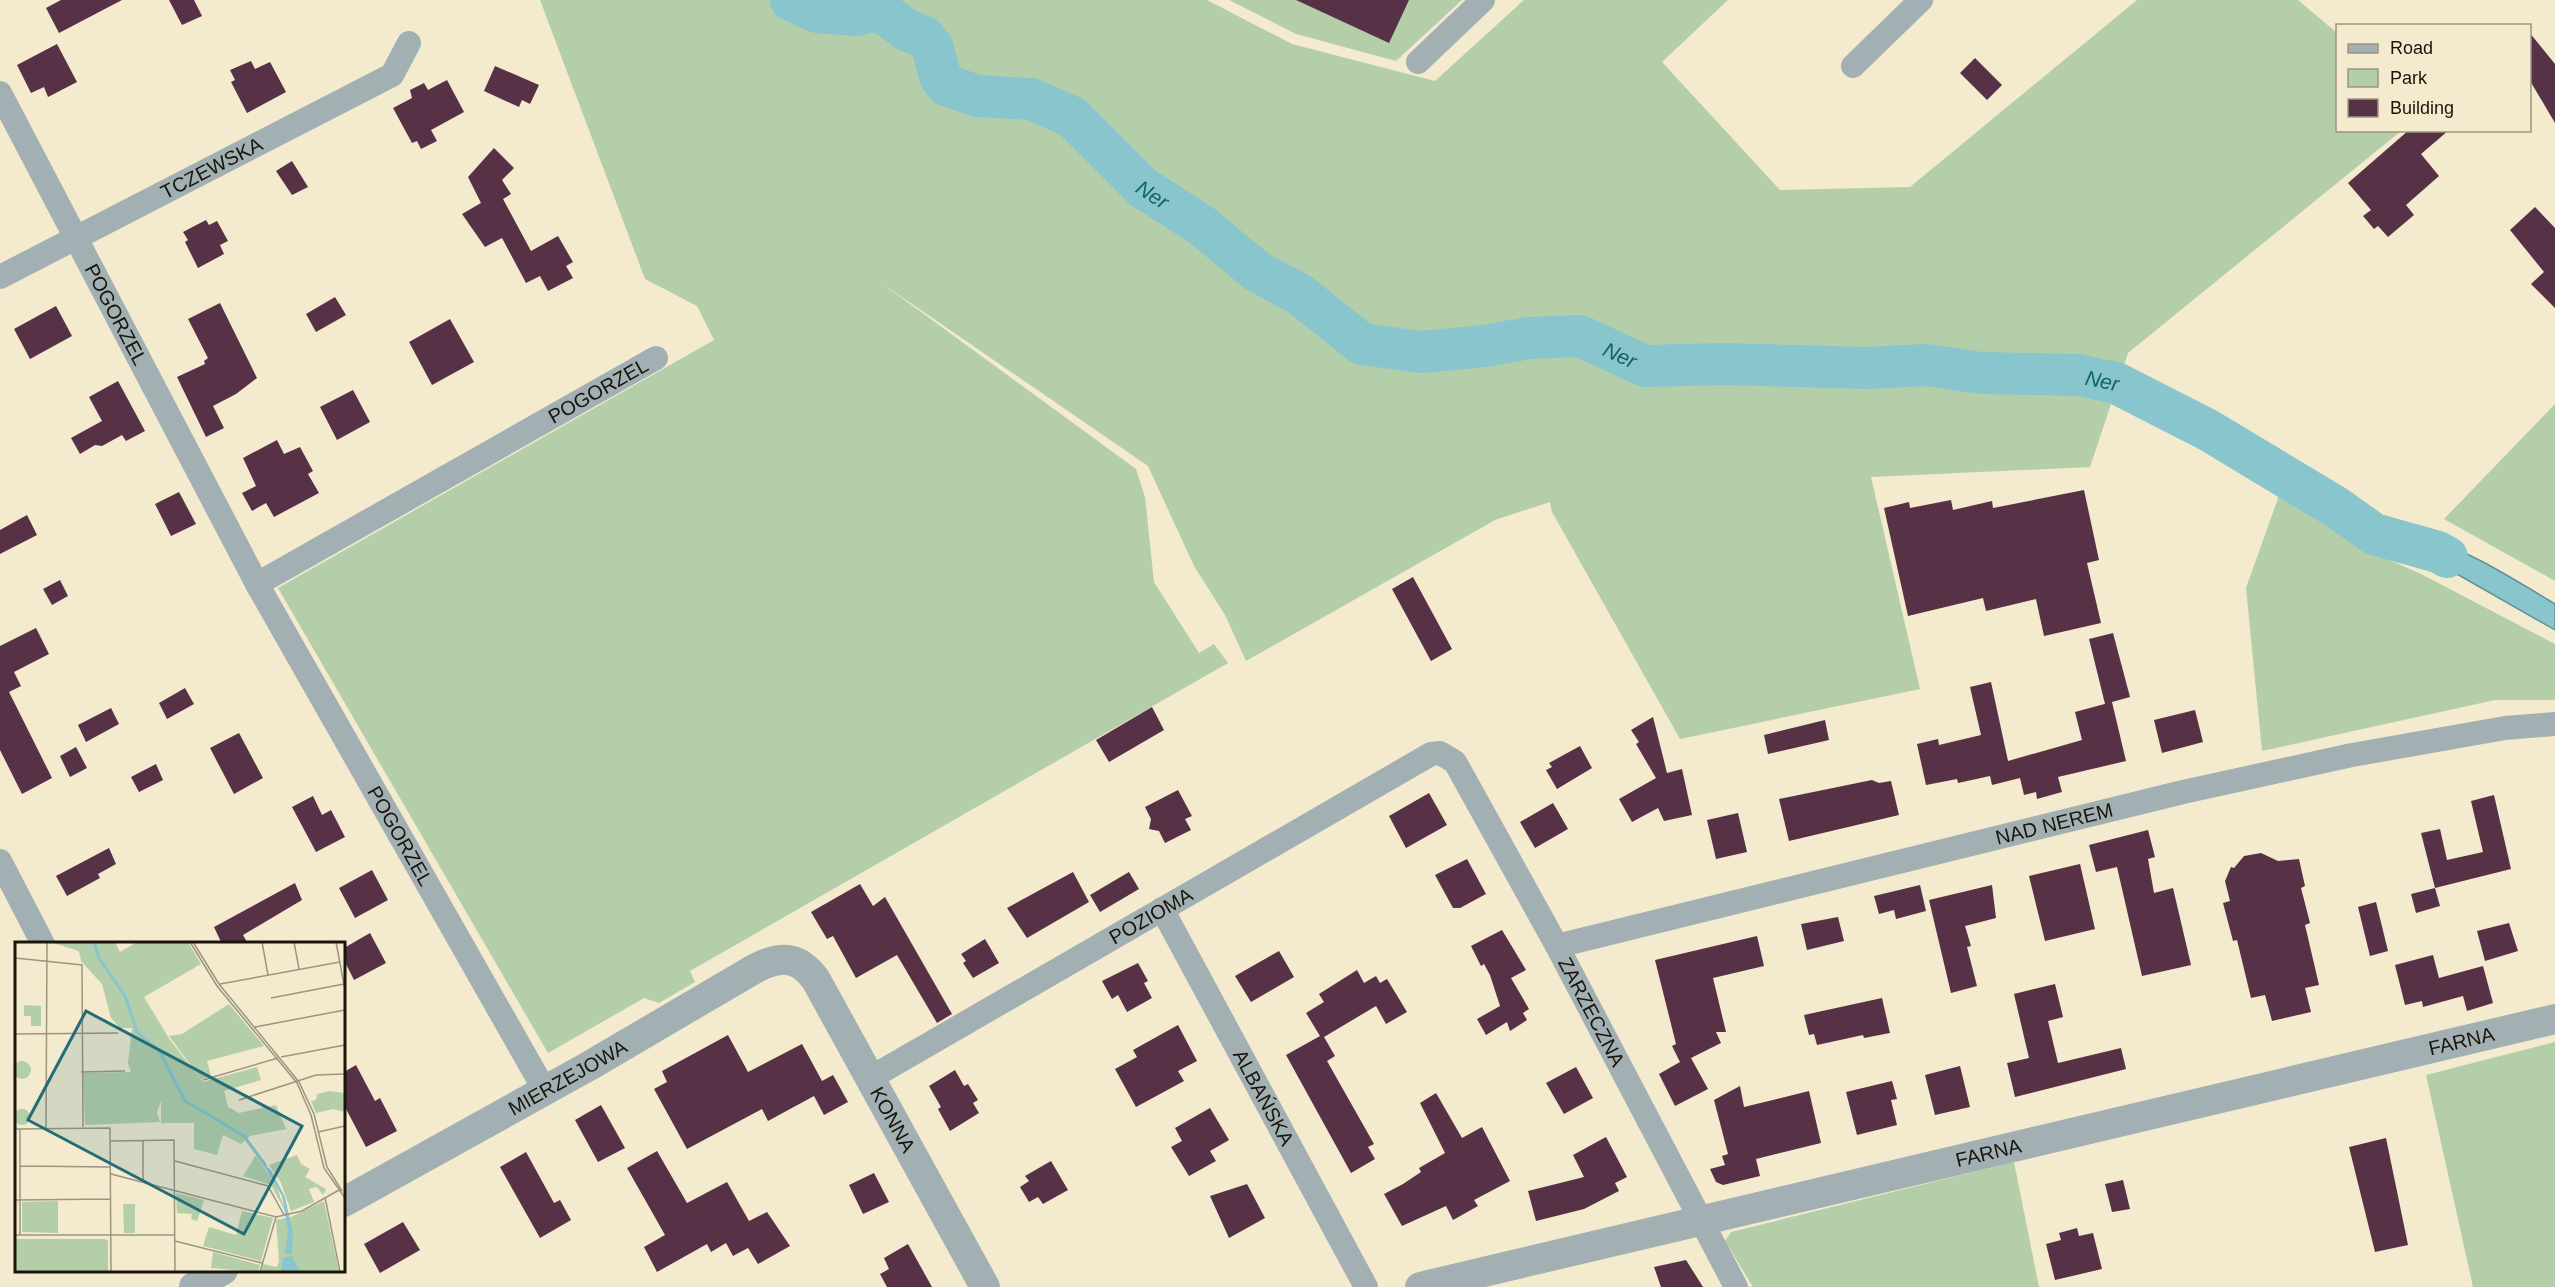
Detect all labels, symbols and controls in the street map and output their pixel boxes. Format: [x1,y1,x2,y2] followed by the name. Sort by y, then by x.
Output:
[2336,24,2531,132] legend
[2390,38,2433,58] text: Road
[2390,68,2428,88] text: Park
[2390,98,2454,118] text: Building
[157,132,267,203] street label: TCZEWSKA
[1132,175,1174,213] water label: Ner
[80,260,151,369] street label: POGORZEL
[1600,337,1641,373] water label: Ner
[544,354,652,428] street label: POGORZEL
[2084,365,2122,395] water label: Ner
[363,782,437,890] street label: POGORZEL
[1993,799,2115,849] street label: NAD NEREM
[1105,883,1197,949] street label: POZIOMA
[15,942,345,1272] inset map
[1554,954,1630,1071] street label: ZARZECZNA
[2426,1023,2497,1059] street label: FARNA
[505,1035,631,1120] street label: MIERZEJOWA
[1229,1046,1299,1150] street label: ALBAŃSKA
[866,1083,920,1157] street label: KONNA
[1953,1134,2024,1171] street label: FARNA

